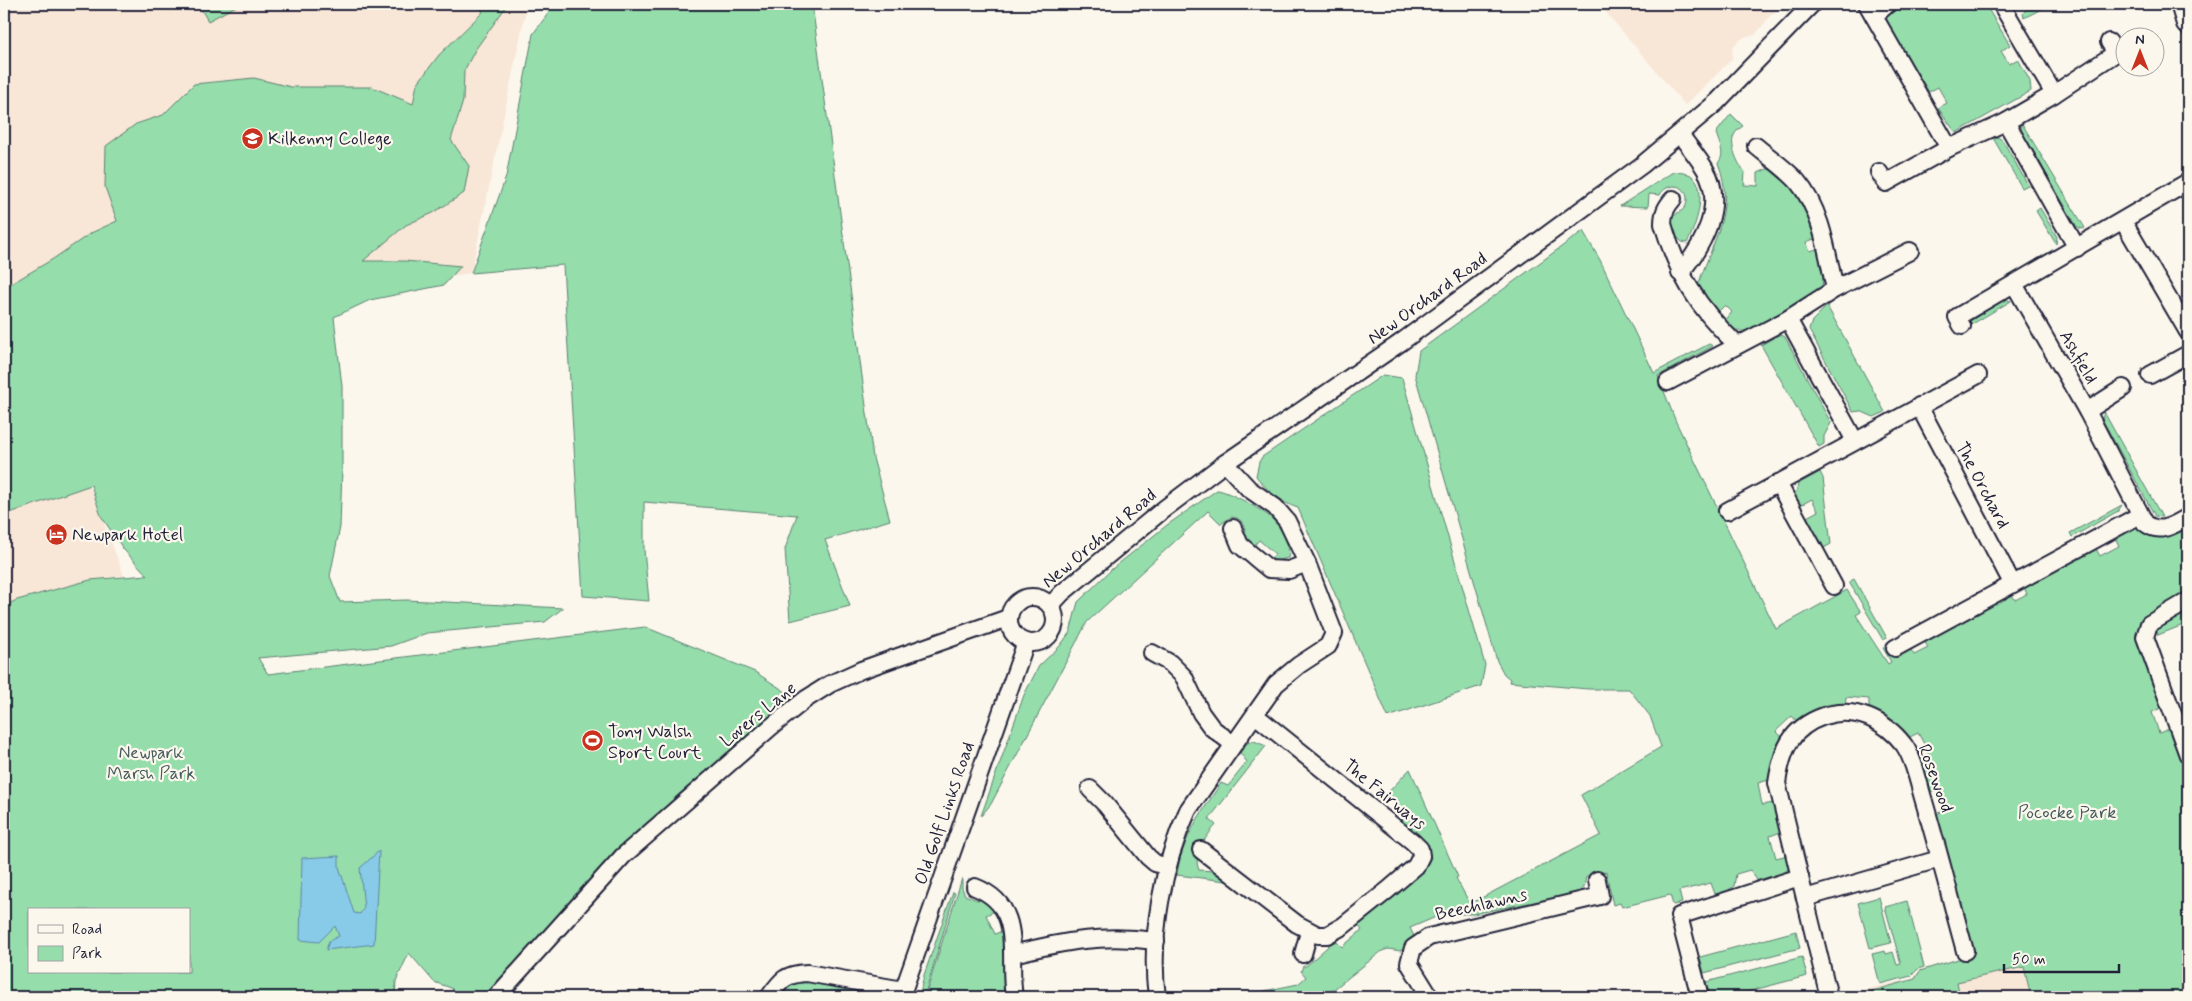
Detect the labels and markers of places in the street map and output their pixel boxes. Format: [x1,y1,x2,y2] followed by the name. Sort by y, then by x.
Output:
[240,126,264,150] school or university icon: Kilkenny College
[268,127,392,151] place label: Kilkenny College
[44,522,68,546] hotel icon: Newpark Hotel
[72,523,183,547] place label: Newpark Hotel
[608,720,702,765] place label: Tony Walsh Sport Court
[580,729,604,753] sports icon: Tony Walsh Sport Court

